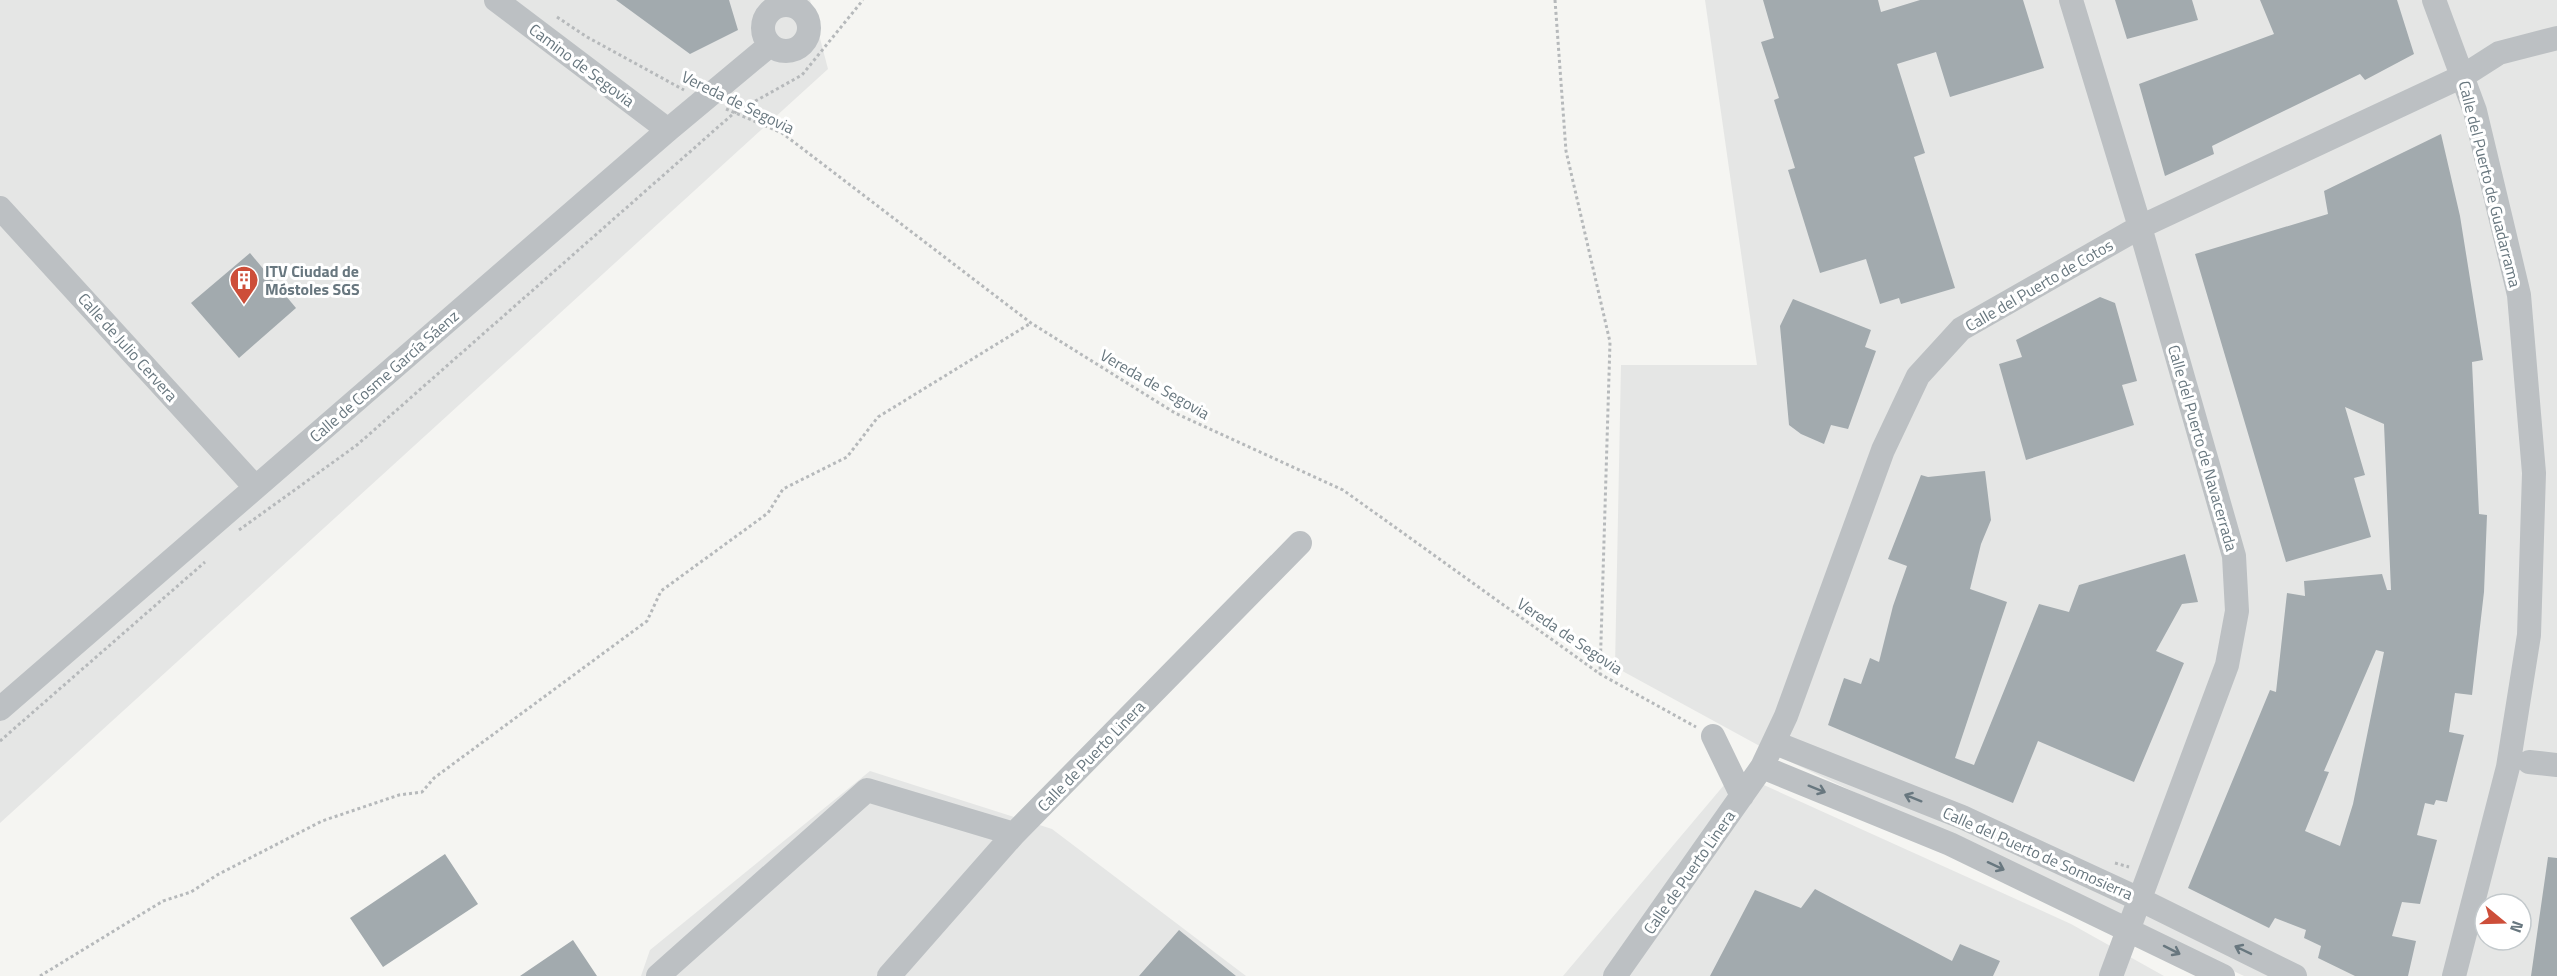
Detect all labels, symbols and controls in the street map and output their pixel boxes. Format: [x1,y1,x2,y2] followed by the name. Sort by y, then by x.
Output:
[524,17,640,113] street label: Camino de Segovia
[678,64,798,140] street label: Vereda de Segovia
[2453,78,2527,290] street label: Calle del Puerto de Guadarrama
[1961,233,2117,337] street label: Calle del Puerto de Cotos
[265,259,360,301] place label: ITV Ciudad de Móstoles SGS
[228,264,260,306] building icon: ITV Ciudad de Móstoles SGS
[72,287,184,407] street label: Calle de Julio Cervera
[304,304,464,448] street label: Calle de Cosme García Sáenz
[2162,342,2244,554] street label: Calle del Puerto de Navacerrada
[1096,343,1214,425] street label: Vereda de Segovia
[1512,592,1628,680] street label: Vereda de Segovia
[1032,695,1150,817] street label: Calle de Puerto Linera
[1807,784,1825,795] one-way arrow
[1905,792,1923,803] one-way arrow
[1939,800,2137,906] street label: Calle del Puerto de Somosierra
[1637,805,1741,939] street label: Calle de Puerto Linera
[1986,860,2004,872] one-way arrow
[2473,892,2533,952] north arrow
[2504,918,2530,936] text: N
[2234,944,2252,955] one-way arrow
[2162,945,2180,956] one-way arrow

